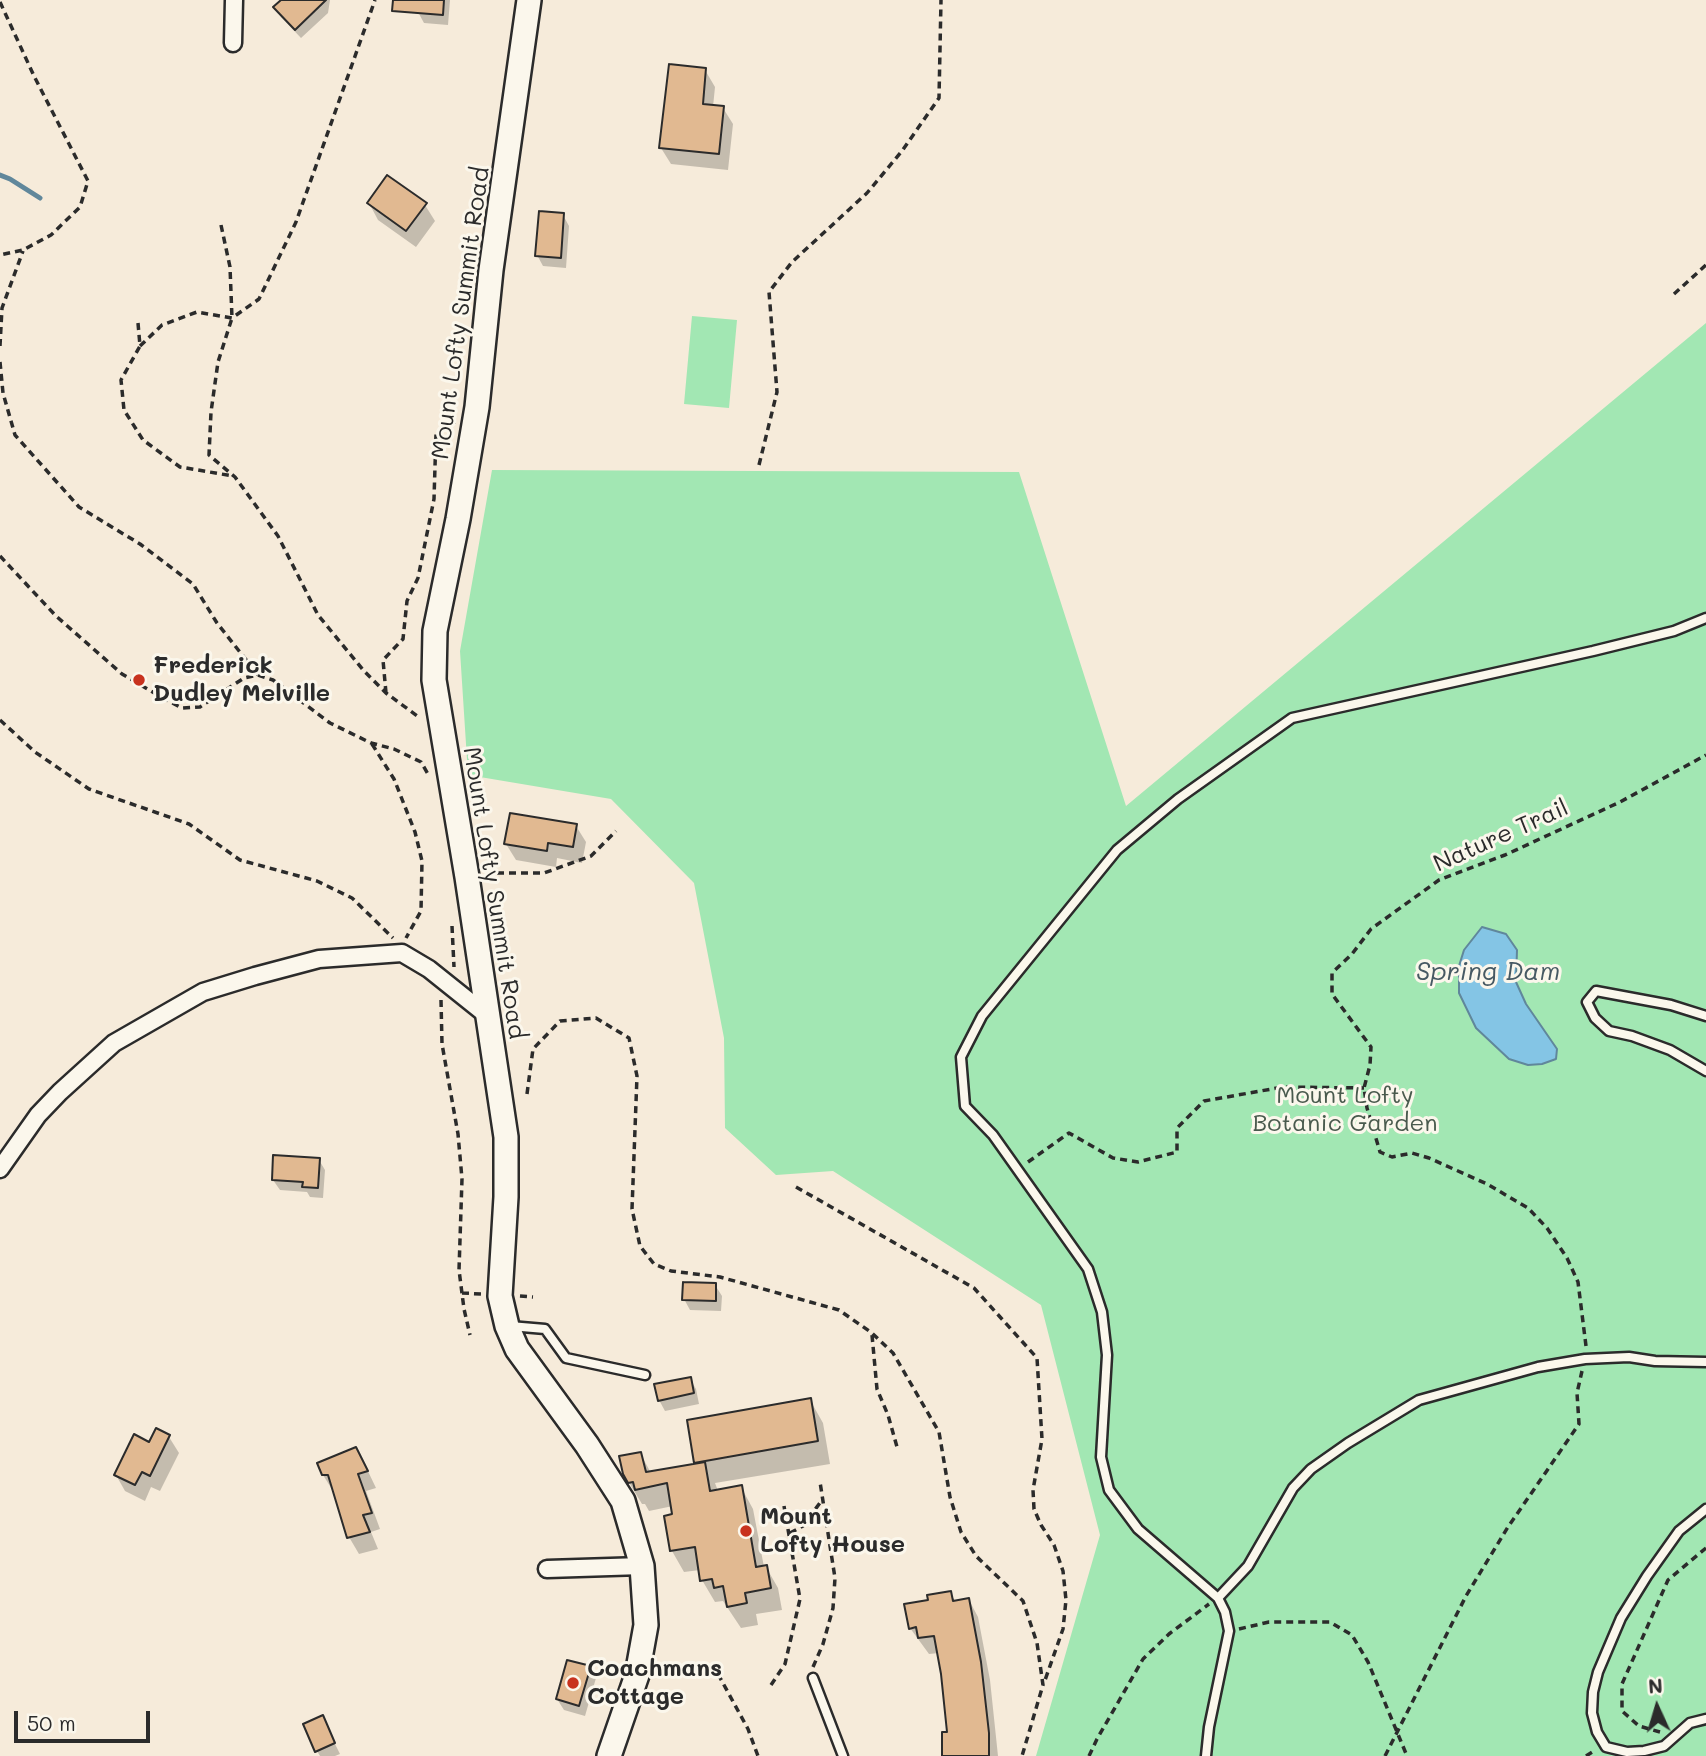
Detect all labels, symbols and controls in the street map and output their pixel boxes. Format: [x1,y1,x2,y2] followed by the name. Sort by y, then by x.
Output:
[426,165,496,461] street label: Mount Lofty Summit Road
[153,652,330,708] place label: Frederick Dudley Melville
[131,672,147,688] marker: Frederick Dudley Melville
[457,745,531,1041] street label: Mount Lofty Summit Road
[1429,793,1573,879] street label: Nature Trail
[1416,956,1560,988] water label: Spring Dam
[1252,1082,1438,1138] park label: Mount Lofty Botanic Garden
[760,1503,905,1559] place label: Mount Lofty House
[738,1523,754,1539] marker: Mount Lofty House
[587,1655,722,1711] place label: Coachmans Cottage
[1622,1672,1692,1742] north arrow
[1647,1673,1664,1699] text: N
[565,1675,581,1691] marker: Coachmans Cottage
[18,1696,154,1740] scale bar
[27,1709,76,1736] text: 50 m

